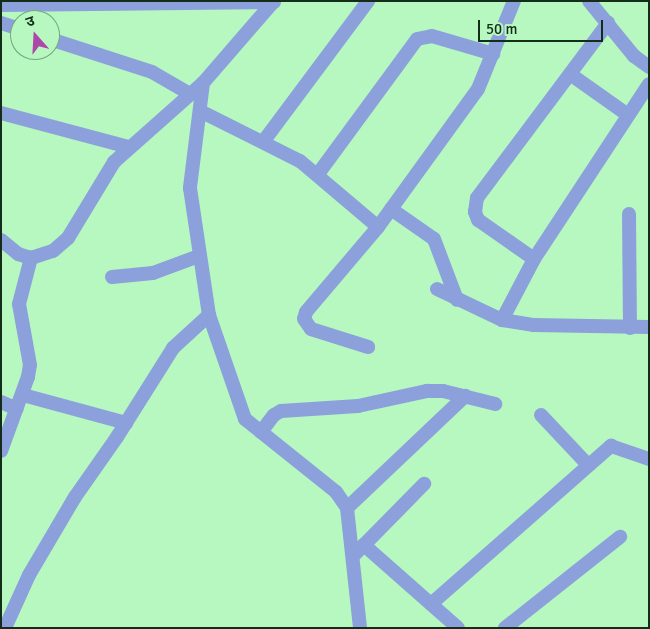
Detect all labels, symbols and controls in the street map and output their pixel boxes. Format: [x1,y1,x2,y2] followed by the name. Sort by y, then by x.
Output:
[10,10,60,60] north arrow
[480,10,605,42] scale bar
[24,12,37,31] text: उ
[486,20,517,38] text: 50 m

